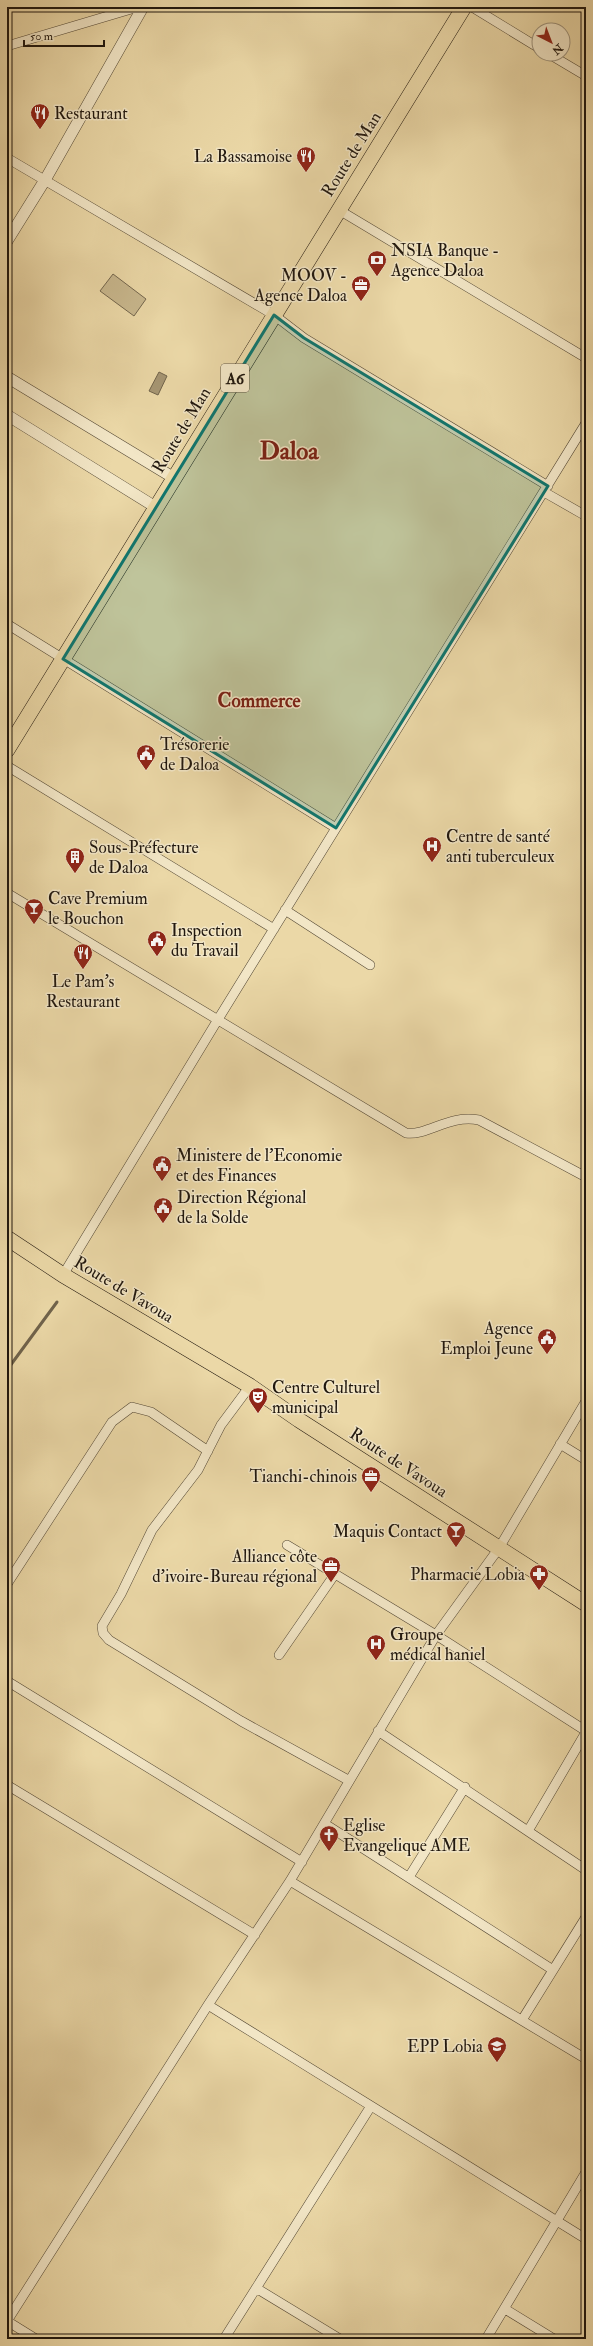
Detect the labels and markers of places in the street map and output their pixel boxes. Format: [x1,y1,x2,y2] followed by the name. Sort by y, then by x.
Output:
[29,102,51,130] restaurant icon: Restaurant
[54,103,128,124] place label: Restaurant
[295,145,317,173] restaurant icon: La Bassamoise
[194,146,292,167] place label: La Bassamoise
[390,240,499,281] place label: NSIA Banque - Agence Daloa
[366,249,388,277] bank icon: NSIA Banque - Agence Daloa
[253,265,348,306] place label: MOOV - Agence Daloa
[350,274,372,302] office icon: MOOV - Agence Daloa
[160,734,229,775] place label: Trésorerie de Daloa
[135,743,157,771] public building icon: Trésorerie de Daloa
[446,826,555,867] place label: Centre de santé anti tuberculeux
[421,835,443,863] hospital icon: Centre de santé anti tuberculeux
[89,837,199,878] place label: Sous-Préfecture de Daloa
[64,846,86,874] building icon: Sous-Préfecture de Daloa
[48,888,148,929] place label: Cave Premium le Bouchon
[23,897,45,925] bar icon: Cave Premium le Bouchon
[171,920,242,961] place label: Inspection du Travail
[146,929,168,957] public building icon: Inspection du Travail
[72,942,94,970] restaurant icon: Le Pam's Restaurant
[46,971,120,1012] place label: Le Pam's Restaurant
[176,1145,342,1186] place label: Ministere de l'Economie et des Finances
[151,1154,173,1182] public building icon: Ministere de l'Economie et des Finances
[177,1187,307,1228] place label: Direction Régional de la Solde
[152,1196,174,1224] public building icon: Direction Régional de la Solde
[440,1318,533,1360] place label: Agence Emploi Jeune
[536,1327,558,1355] public building icon: Agence Emploi Jeune
[272,1377,381,1419] place label: Centre Culturel municipal
[247,1386,269,1414] theatre icon: Centre Culturel municipal
[360,1465,382,1493] office icon: Tianchi-chinois
[249,1466,357,1487] place label: Tianchi-chinois
[445,1520,467,1548] bar icon: Maquis Contact
[333,1521,442,1542] place label: Maquis Contact
[152,1546,318,1587] place label: Alliance côte d'ivoire-Bureau régional
[320,1555,342,1583] office icon: Alliance côte d'ivoire-Bureau régional
[528,1563,550,1591] pharmacy icon: Pharmacie Lobia
[410,1564,526,1585] place label: Pharmacie Lobia
[390,1624,486,1665] place label: Groupe médical haniel
[365,1633,387,1661] hospital icon: Groupe médical haniel
[343,1815,470,1856] place label: Eglise Evangelique AME
[318,1824,340,1852] church icon: Eglise Evangelique AME
[486,2035,508,2063] school or university icon: EPP Lobia
[407,2036,484,2057] place label: EPP Lobia

